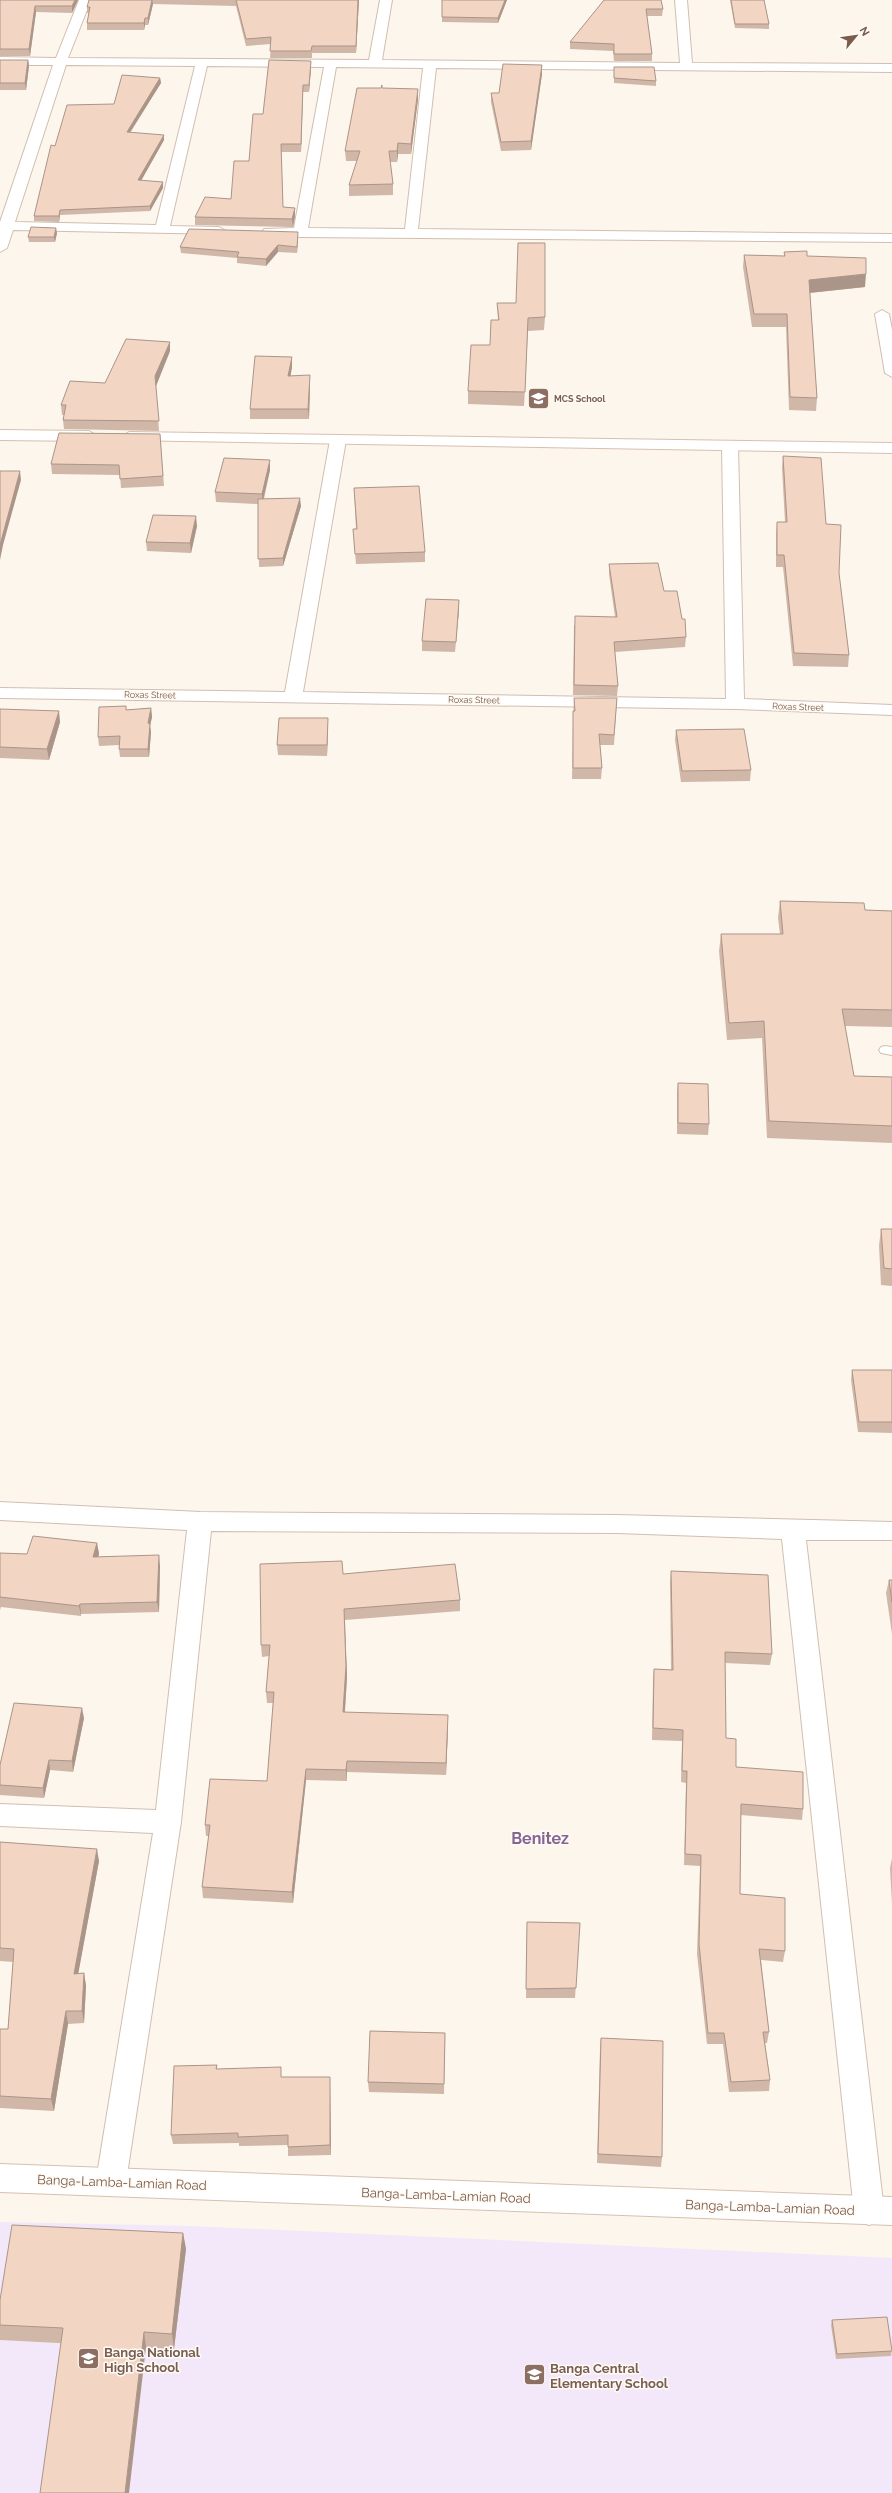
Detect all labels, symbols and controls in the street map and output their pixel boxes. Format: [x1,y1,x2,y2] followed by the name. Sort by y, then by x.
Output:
[836,16,876,56] north arrow
[857,25,872,38] text: N
[525,386,551,412] school or university icon: MCS School
[554,394,606,404] place label: MCS School
[124,690,176,700] street label: Roxas Street
[448,695,500,705] street label: Roxas Street
[772,701,824,713] street label: Roxas Street
[511,1829,569,1848] district label: Benitez
[37,2172,207,2193] street label: Banga-Lamba-Lamian Road
[361,2185,531,2206] street label: Banga-Lamba-Lamian Road
[685,2197,855,2218] street label: Banga-Lamba-Lamian Road
[104,2345,201,2375] place label: Banga National High School
[76,2346,102,2372] school or university icon: Banga National High School
[550,2361,669,2391] place label: Banga Central Elementary School
[522,2362,548,2388] school or university icon: Banga Central Elementary School

